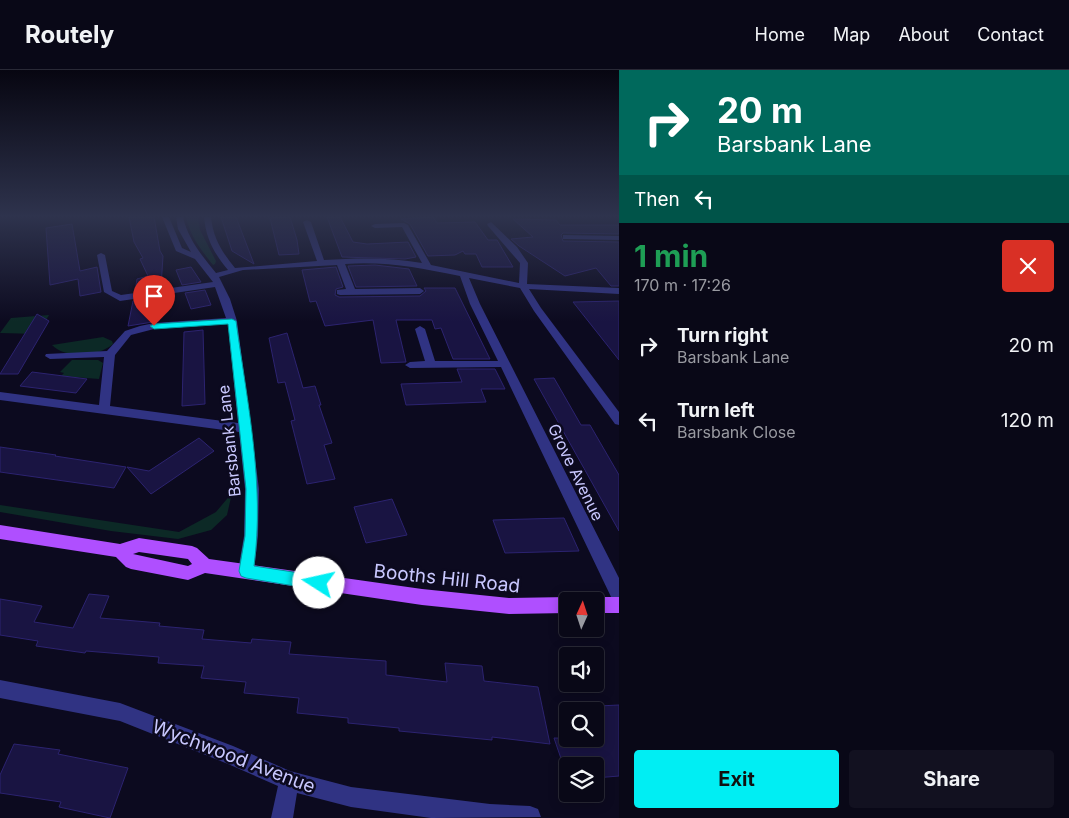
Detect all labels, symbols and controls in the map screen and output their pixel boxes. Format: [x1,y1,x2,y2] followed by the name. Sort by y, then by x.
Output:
[25,20,114,49] text: Routely
[755,24,805,45] text: Home
[833,24,870,45] text: Map
[898,24,949,45] text: About
[977,24,1044,45] text: Contact
[717,89,803,131] text: 20 m
[634,90,699,155] icon: right
[717,131,872,157] text: Barsbank Lane
[690,185,718,213] icon: left
[634,188,680,211] text: Then
[634,238,708,274] text: 1 min
[1002,240,1054,292] button: close
[133,275,175,326] pin
[634,275,731,295] text: 170 m · 17:26
[140,282,168,310] icon: arrive
[677,324,768,347] text: Turn right
[634,332,662,360] icon: right
[1008,334,1054,357] text: 20 m
[677,347,789,367] text: Barsbank Lane
[213,384,245,498] street label: Barsbank Lane
[677,399,755,422] text: Turn left
[634,407,662,435] icon: left
[1001,409,1054,432] text: 120 m
[544,420,608,524] street label: Grove Avenue
[677,422,796,442] text: Barsbank Close
[292,556,344,608] position arrow
[373,559,521,598] street label: Booths Hill Road
[559,592,604,638] north arrow
[559,592,604,802] map controls
[559,647,604,692] button: sound
[559,702,604,747] button: search
[149,715,319,798] street label: Wychwood Avenue
[634,750,839,808] button: Exit
[849,750,1054,808] button: Share
[559,757,604,802] button: layers

